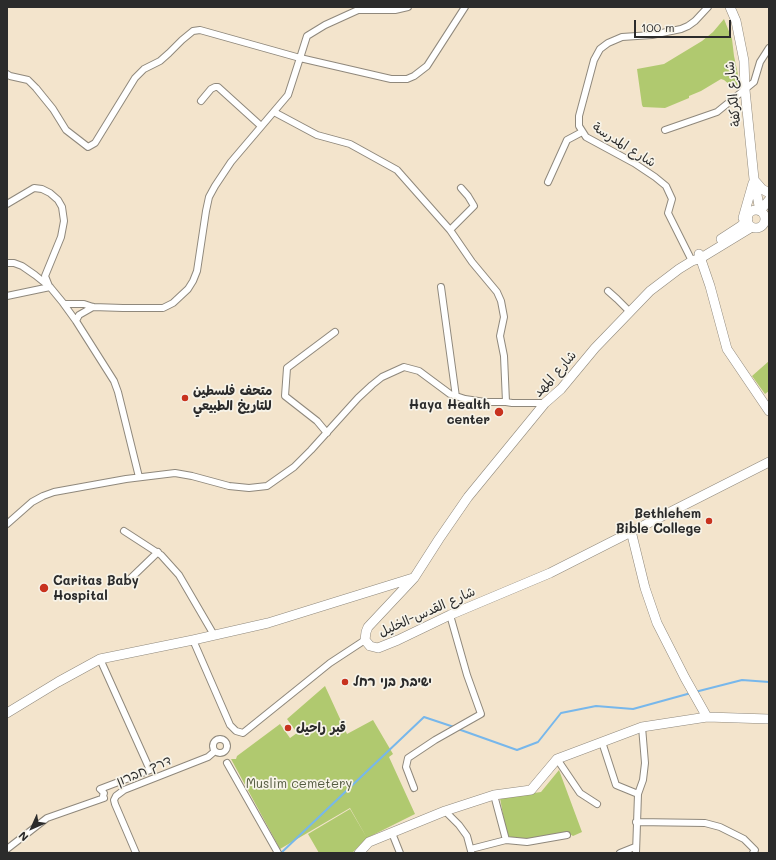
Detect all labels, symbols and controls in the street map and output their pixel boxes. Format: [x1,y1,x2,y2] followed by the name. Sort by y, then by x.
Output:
[636,12,733,38] scale bar
[641,19,675,35] text: 100 m
[722,61,744,127] street label: شارع الكركفة
[589,119,659,171] street label: شارع المدرسة
[530,348,580,400] street label: شارع المهد
[193,383,272,414] place label: متحف فلسطين للتاريخ الطبيعي
[180,393,190,403] marker: متحف فلسطين للتاريخ الطبيعي
[409,397,490,428] place label: Haya Health center
[493,406,505,418] marker: Haya Health center
[616,506,701,537] place label: Bethlehem Bible College
[704,516,714,526] marker: Bethlehem Bible College
[53,573,139,604] place label: Caritas Baby Hospital
[38,582,50,594] marker: Caritas Baby Hospital
[376,584,478,640] street label: شارع القدس-الخليل
[353,674,432,690] place label: ישיבת בני רחל
[340,677,350,687] marker: ישיבת בני רחל
[296,720,346,736] place label: قبر راحيل
[283,723,293,733] marker: قبر راحيل
[114,752,174,790] street label: דרך חברון
[246,776,352,792] park label: Muslim cemetery
[12,808,52,848] north arrow
[15,829,31,845] text: N

